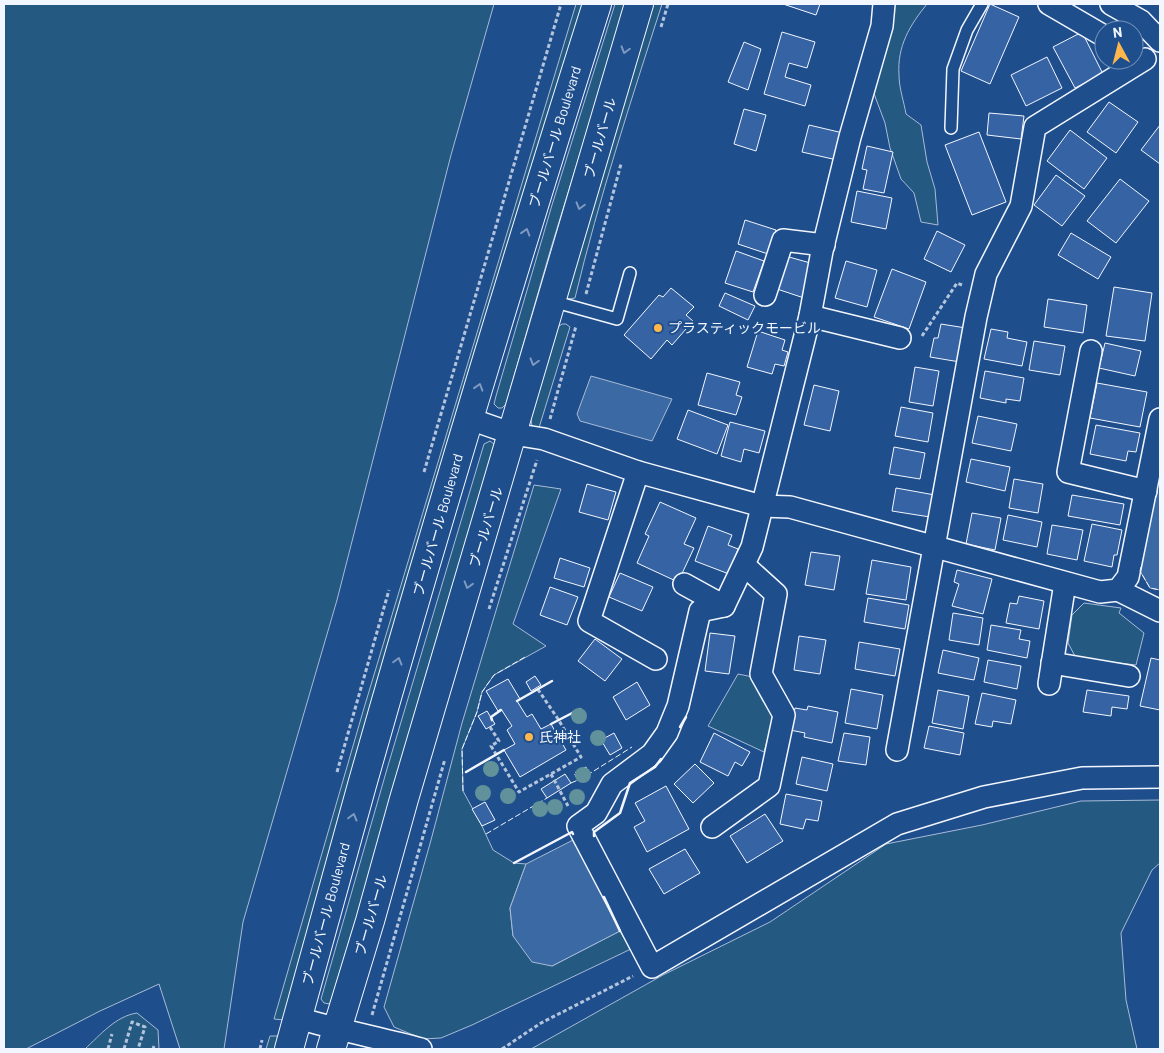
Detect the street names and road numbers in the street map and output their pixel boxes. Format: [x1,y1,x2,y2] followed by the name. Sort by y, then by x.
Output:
[525,64,584,210] street label: ブールバール Boulevard
[580,95,619,181] street label: ブールバール
[409,452,466,598] street label: ブールバール Boulevard
[465,484,506,570] street label: ブールバール
[298,840,353,987] street label: ブールバール Boulevard
[351,872,390,958] street label: ブールバール

